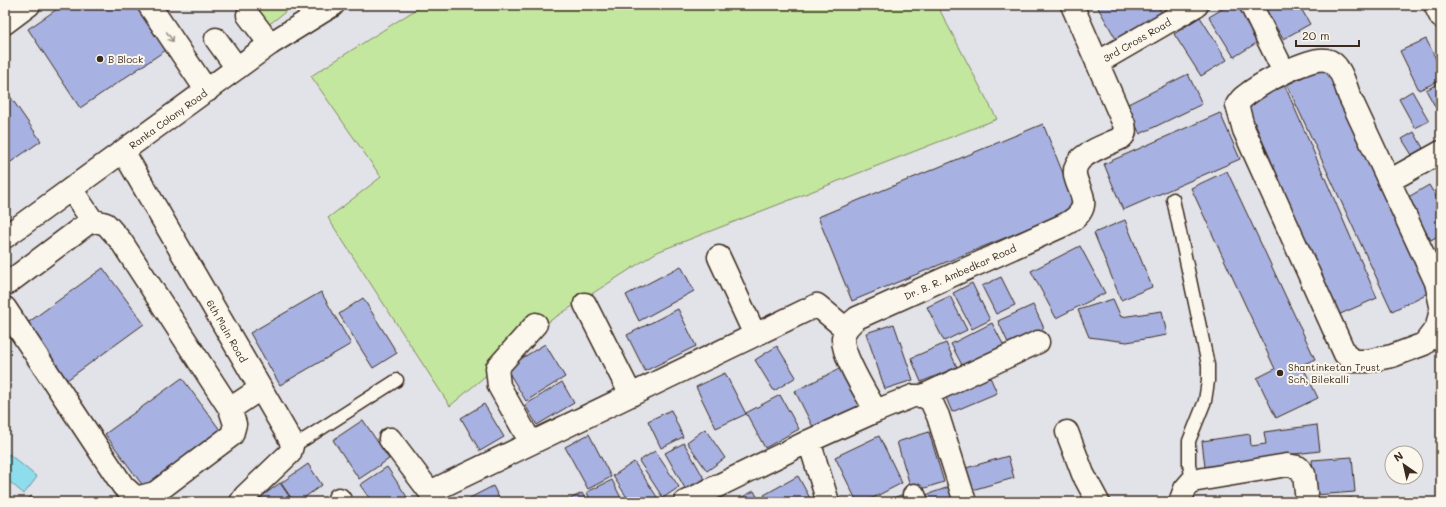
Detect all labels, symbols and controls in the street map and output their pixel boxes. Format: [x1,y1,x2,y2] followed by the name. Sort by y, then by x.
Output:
[1100,15,1174,65] street label: 3rd Cross Road
[1296,22,1359,48] scale bar
[1302,27,1330,43] text: 20 m
[166,32,175,43] one-way arrow
[108,52,143,66] place label: B Block
[95,54,105,64] marker: B Block
[126,86,210,152] street label: Ranka Colony Road
[902,241,1018,303] street label: Dr. B. R. Ambedkar Road
[203,297,251,365] street label: 6th Main Road
[1288,360,1380,386] place label: Shantinketan Trust Sch, Bilekalli
[1275,368,1285,378] marker: Shantinketan Trust Sch, Bilekalli
[1384,445,1424,485] north arrow
[1390,448,1406,465] text: N

